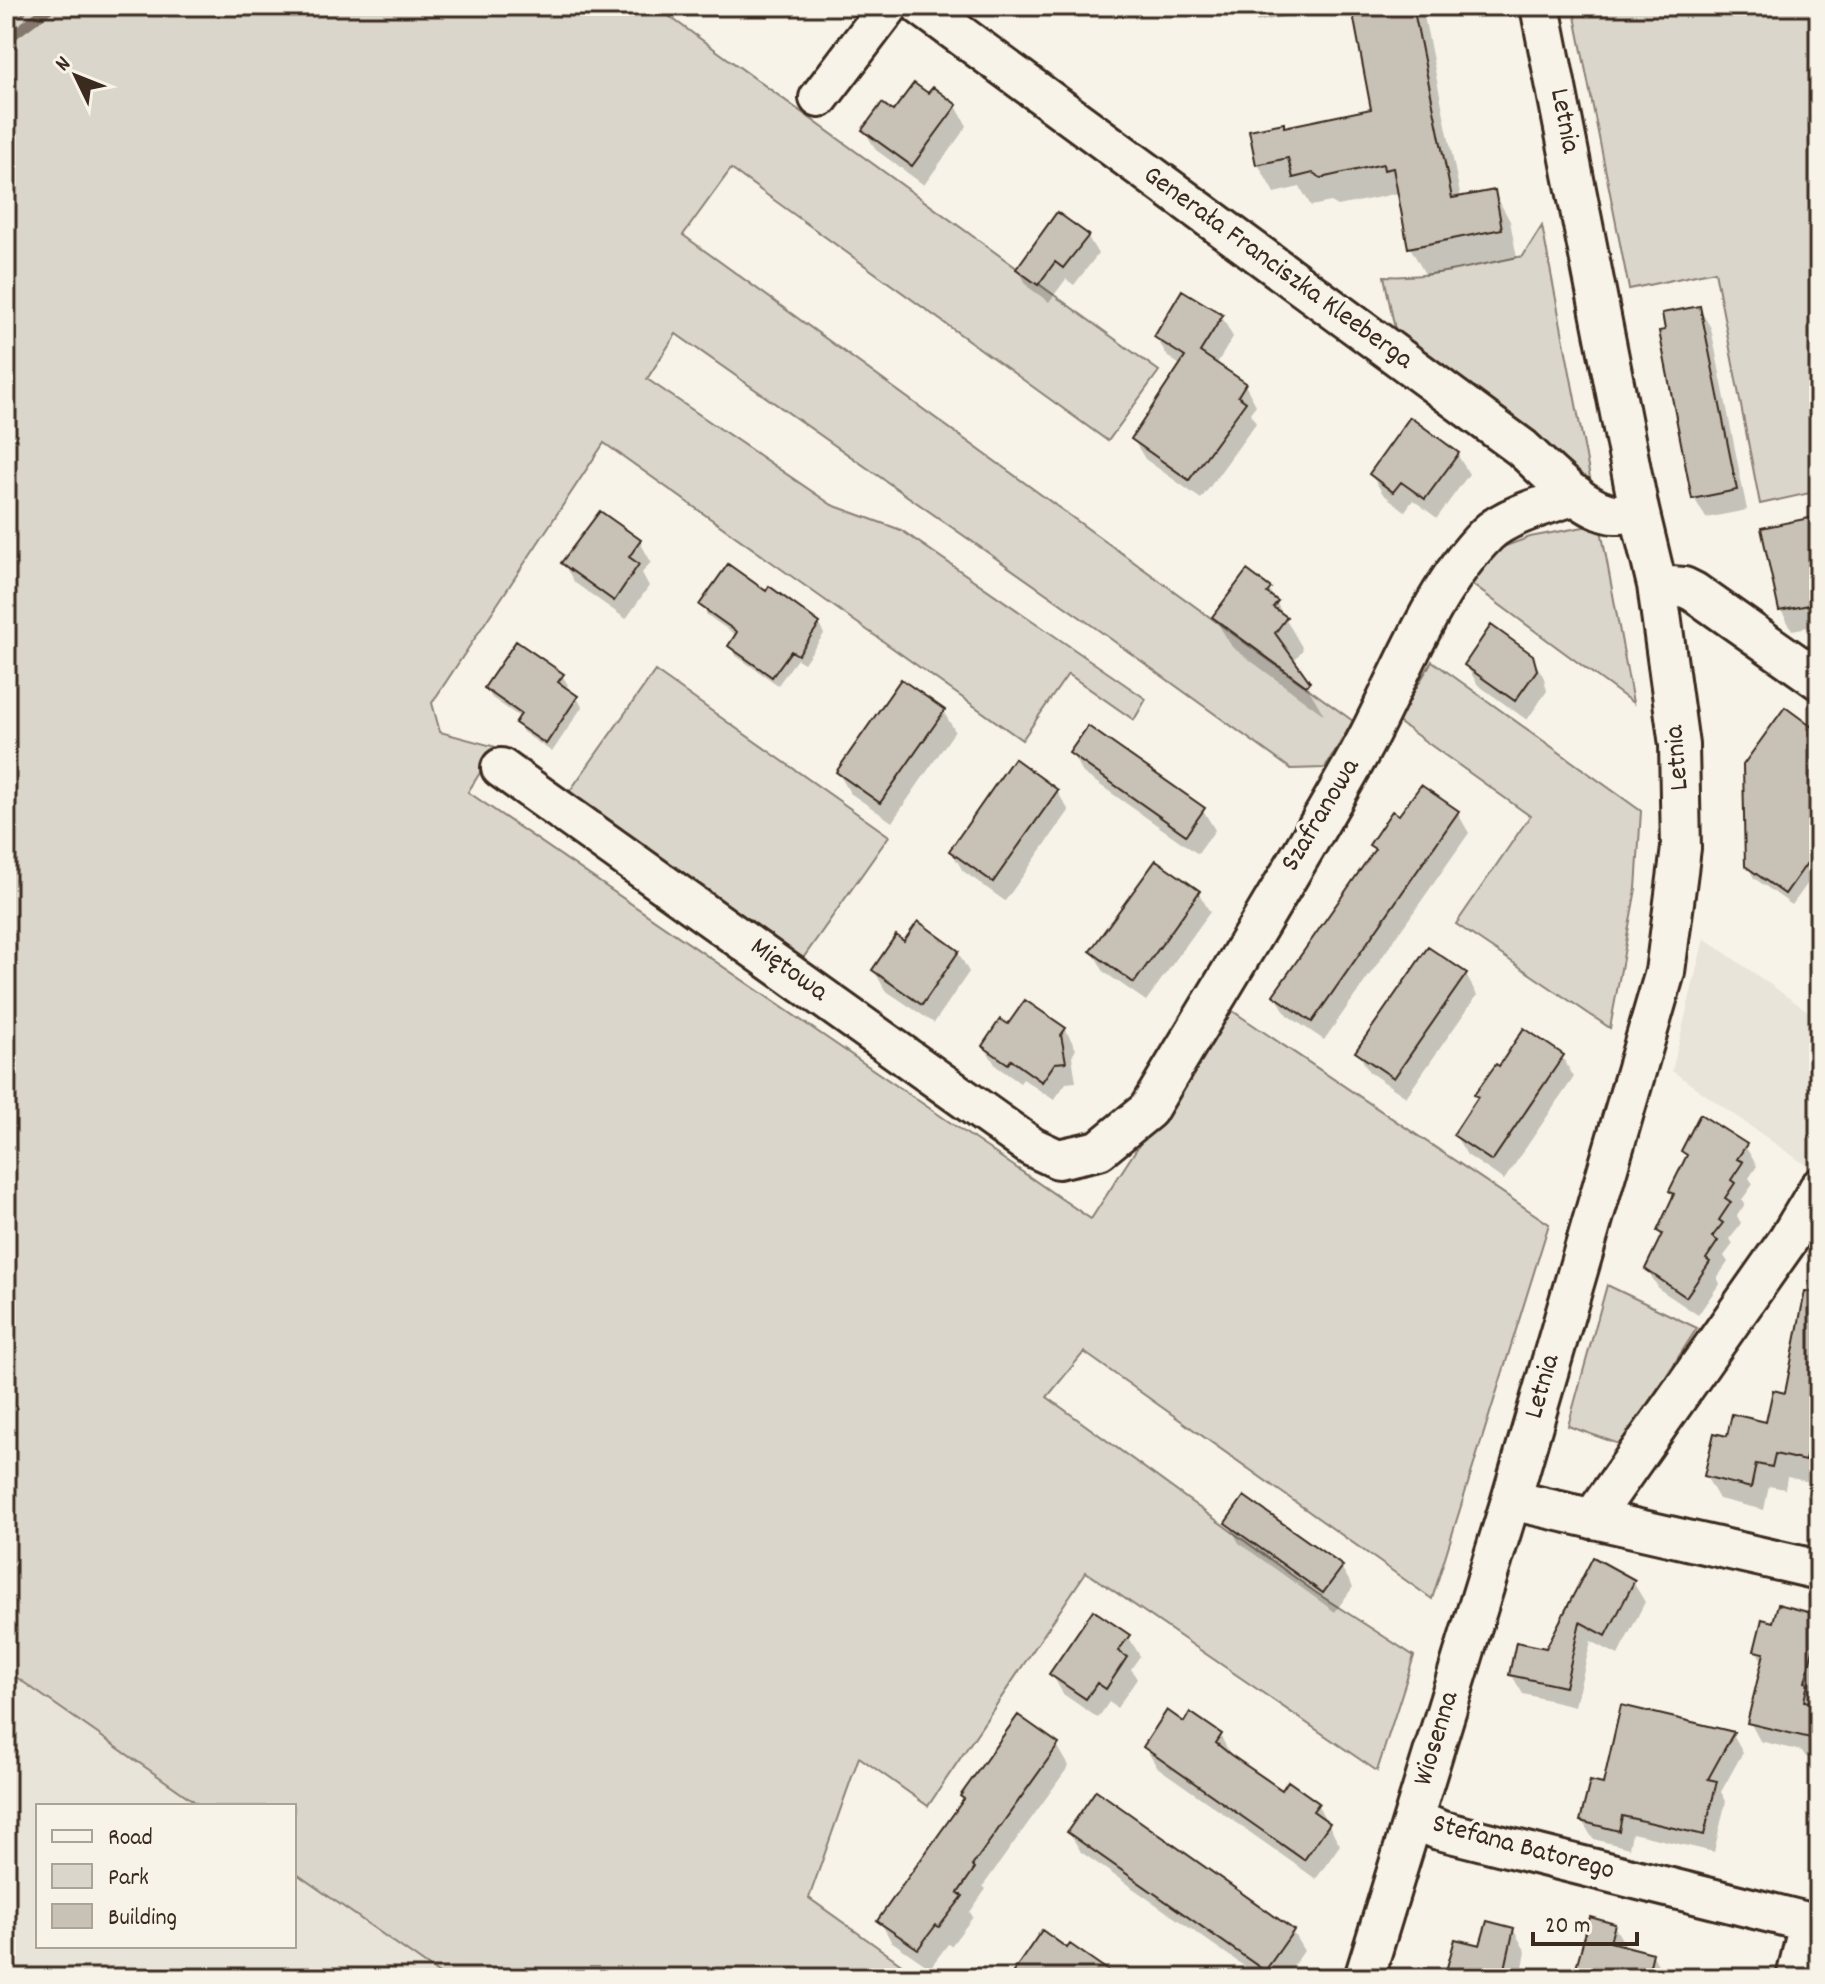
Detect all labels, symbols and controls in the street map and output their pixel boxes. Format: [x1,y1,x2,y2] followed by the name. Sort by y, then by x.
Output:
[36,36,116,116] north arrow
[49,50,79,79] text: N
[1537,85,1589,158] street label: Letnia
[1134,157,1421,381] street label: Generała Franciszka Kleeberga
[1656,723,1702,792] street label: Letnia
[1272,751,1372,880] street label: Szafranowa
[741,929,836,1013] street label: Miętowa
[1516,1349,1572,1424] street label: Letnia
[1405,1686,1472,1791] street label: Wiosenna
[36,1804,296,1948] legend
[1427,1805,1619,1893] street label: Stefana Batorego
[108,1822,153,1856] text: Road
[108,1862,149,1896] text: Park
[1533,1896,1637,1946] scale bar
[108,1902,177,1936] text: Building
[1545,1910,1591,1944] text: 20 m

